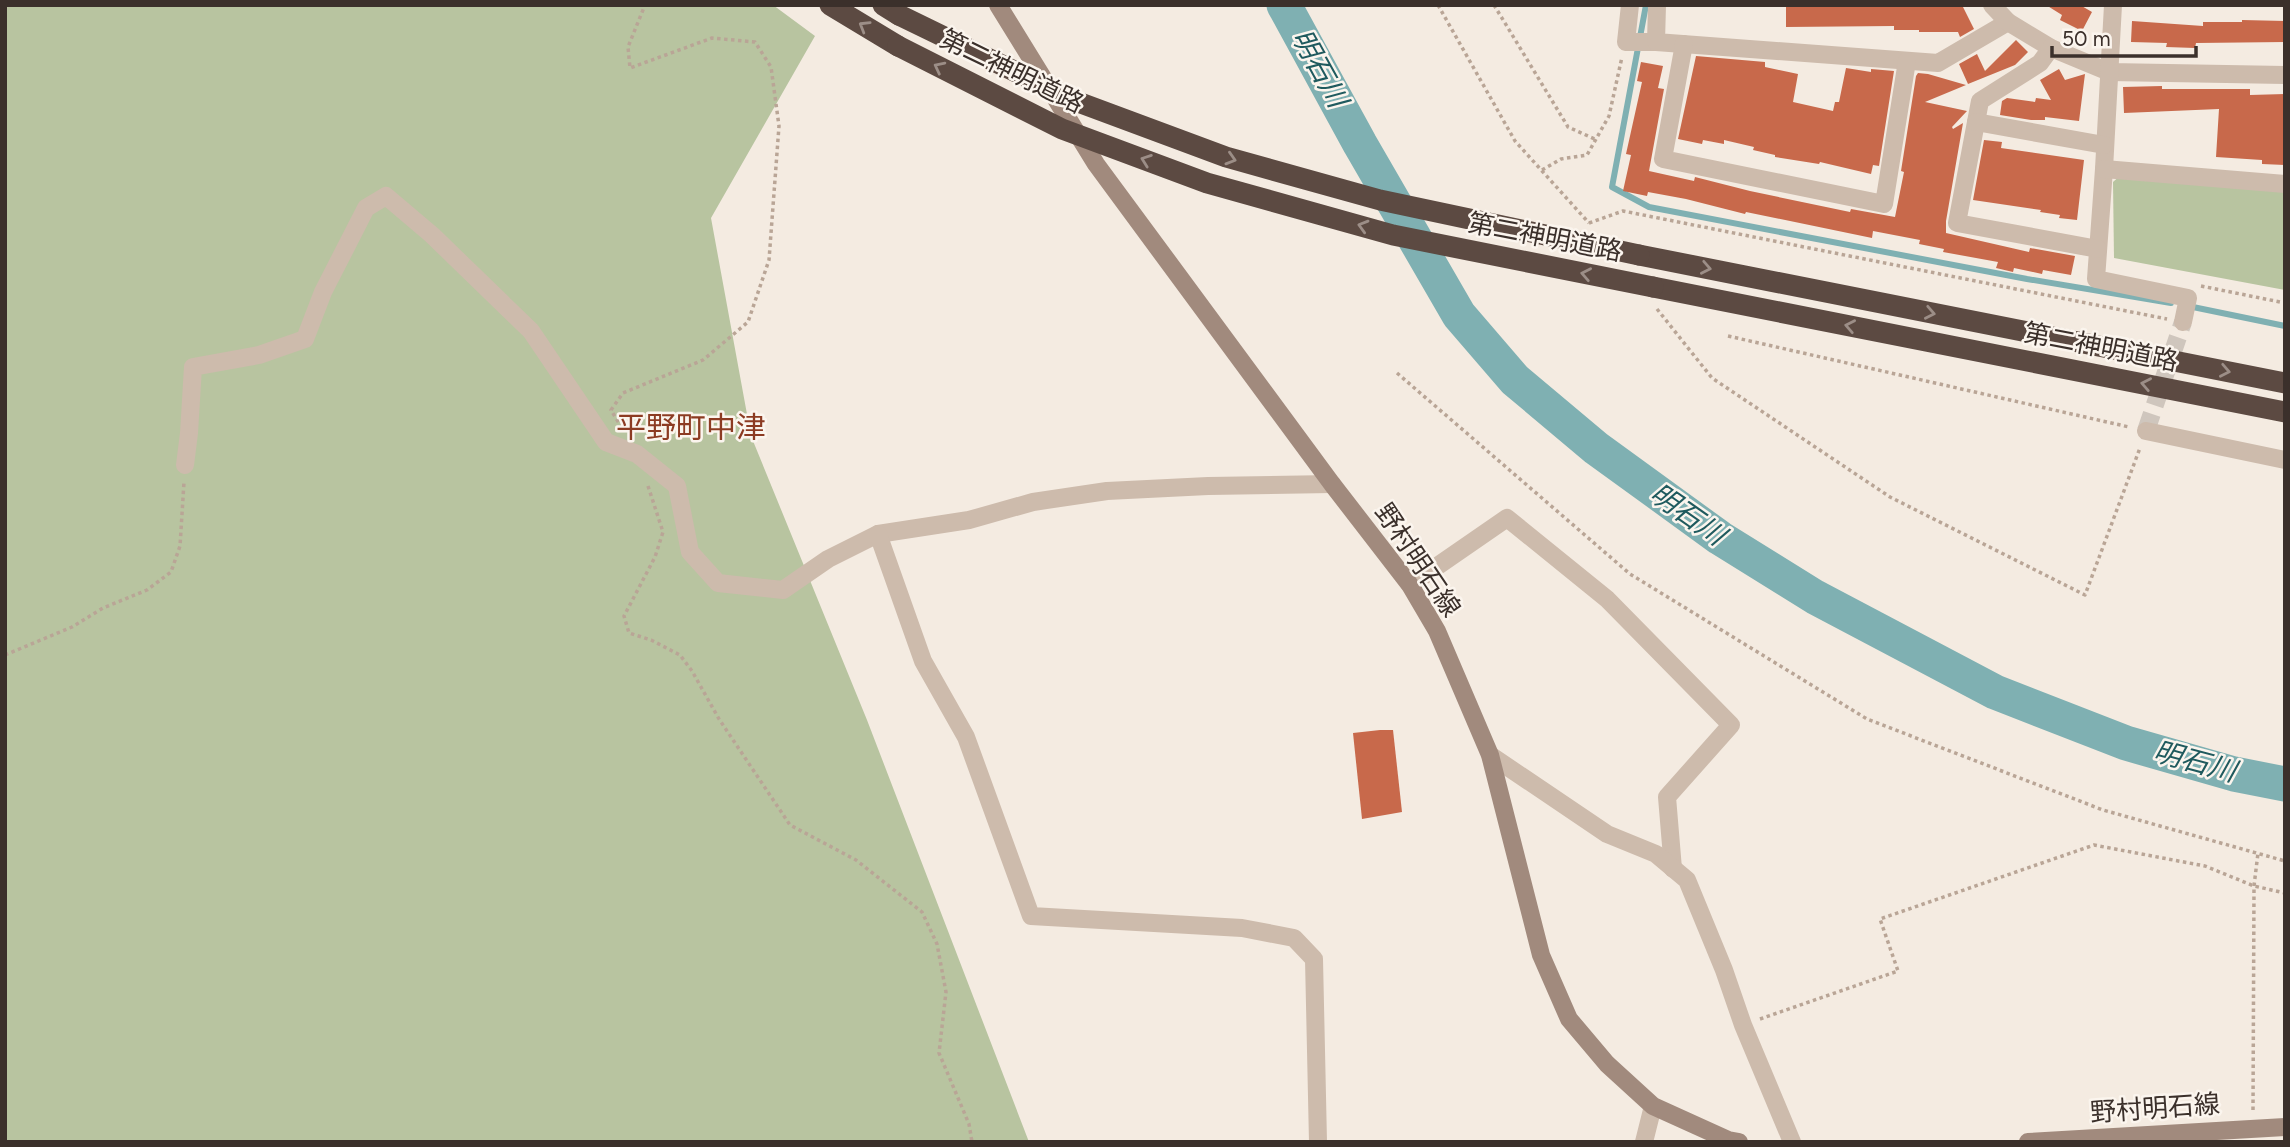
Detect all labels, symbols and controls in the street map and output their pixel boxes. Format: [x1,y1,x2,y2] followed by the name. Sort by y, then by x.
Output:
[2052,14,2196,58] scale bar
[859,21,872,34] one-way arrow
[935,22,1089,120] street label: 第二神明道路
[1285,23,1357,116] water label: 明石川
[2062,26,2111,51] text: 50 m
[934,61,946,75] one-way arrow
[1225,150,1237,165] one-way arrow
[1140,154,1152,168] one-way arrow
[1465,206,1625,268] street label: 第二神明道路
[1358,220,1370,235] one-way arrow
[1700,260,1712,275] one-way arrow
[1580,267,1592,282] one-way arrow
[1924,304,1936,319] one-way arrow
[2021,316,2181,378] street label: 第二神明道路
[1844,319,1856,334] one-way arrow
[2219,363,2231,378] one-way arrow
[2140,378,2152,393] one-way arrow
[616,409,766,446] district label: 平野町中津
[1644,476,1735,554] water label: 明石川
[1368,497,1468,623] street label: 野村明石線
[2150,734,2243,789] water label: 明石川
[2089,1088,2221,1128] street label: 野村明石線

